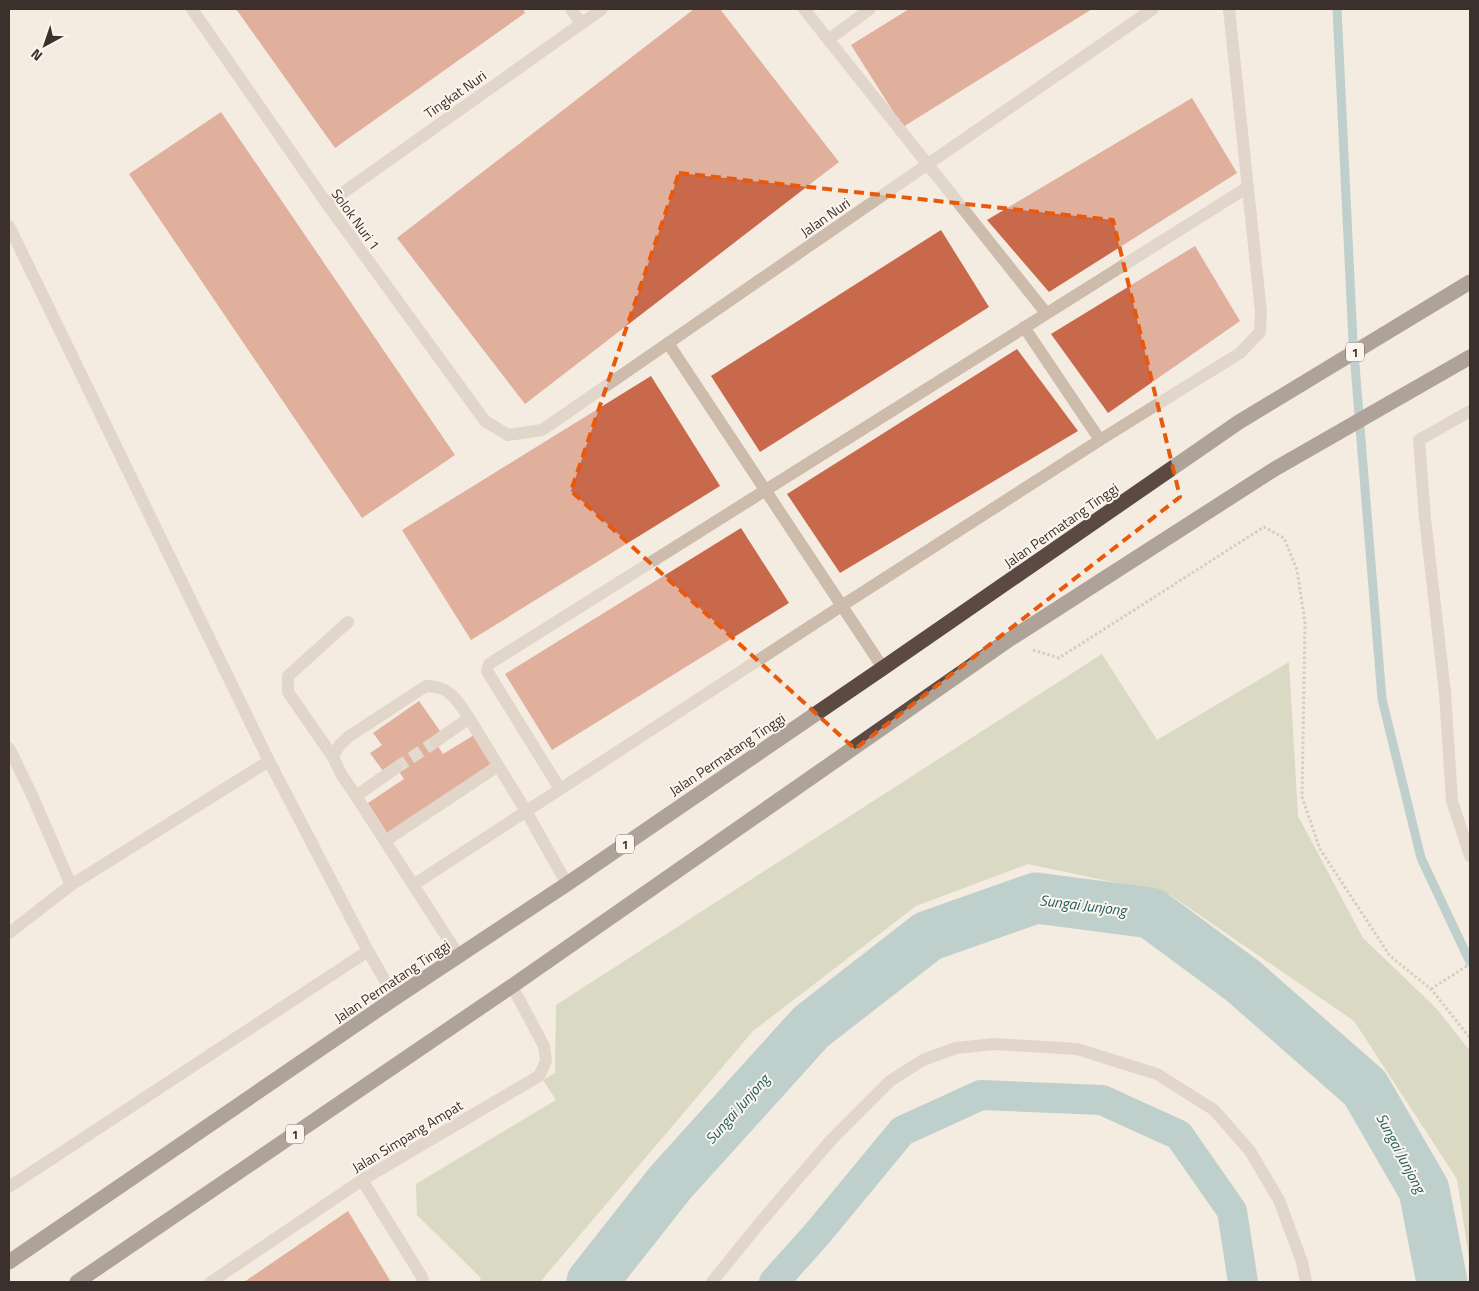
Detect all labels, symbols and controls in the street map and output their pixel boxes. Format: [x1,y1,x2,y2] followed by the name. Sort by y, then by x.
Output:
[20,20,70,70] north arrow
[26,44,47,67] text: N
[420,65,490,123] street label: Tingkat Nuri
[327,184,385,254] street label: Solok Nuri 1
[796,192,854,242] street label: Jalan Nuri
[1346,342,1364,362] road number: 1
[999,477,1123,573] street label: Jalan Permatang Tinggi
[665,707,789,801] street label: Jalan Permatang Tinggi
[616,834,634,854] road number: 1
[1038,888,1130,922] water label: Sungai Junjong
[330,934,454,1028] street label: Jalan Permatang Tinggi
[699,1067,776,1149] water label: Sungai Junjong
[348,1095,466,1177] street label: Jalan Simpang Ampat
[1370,1109,1433,1199] water label: Sungai Junjong
[286,1124,304,1144] road number: 1

